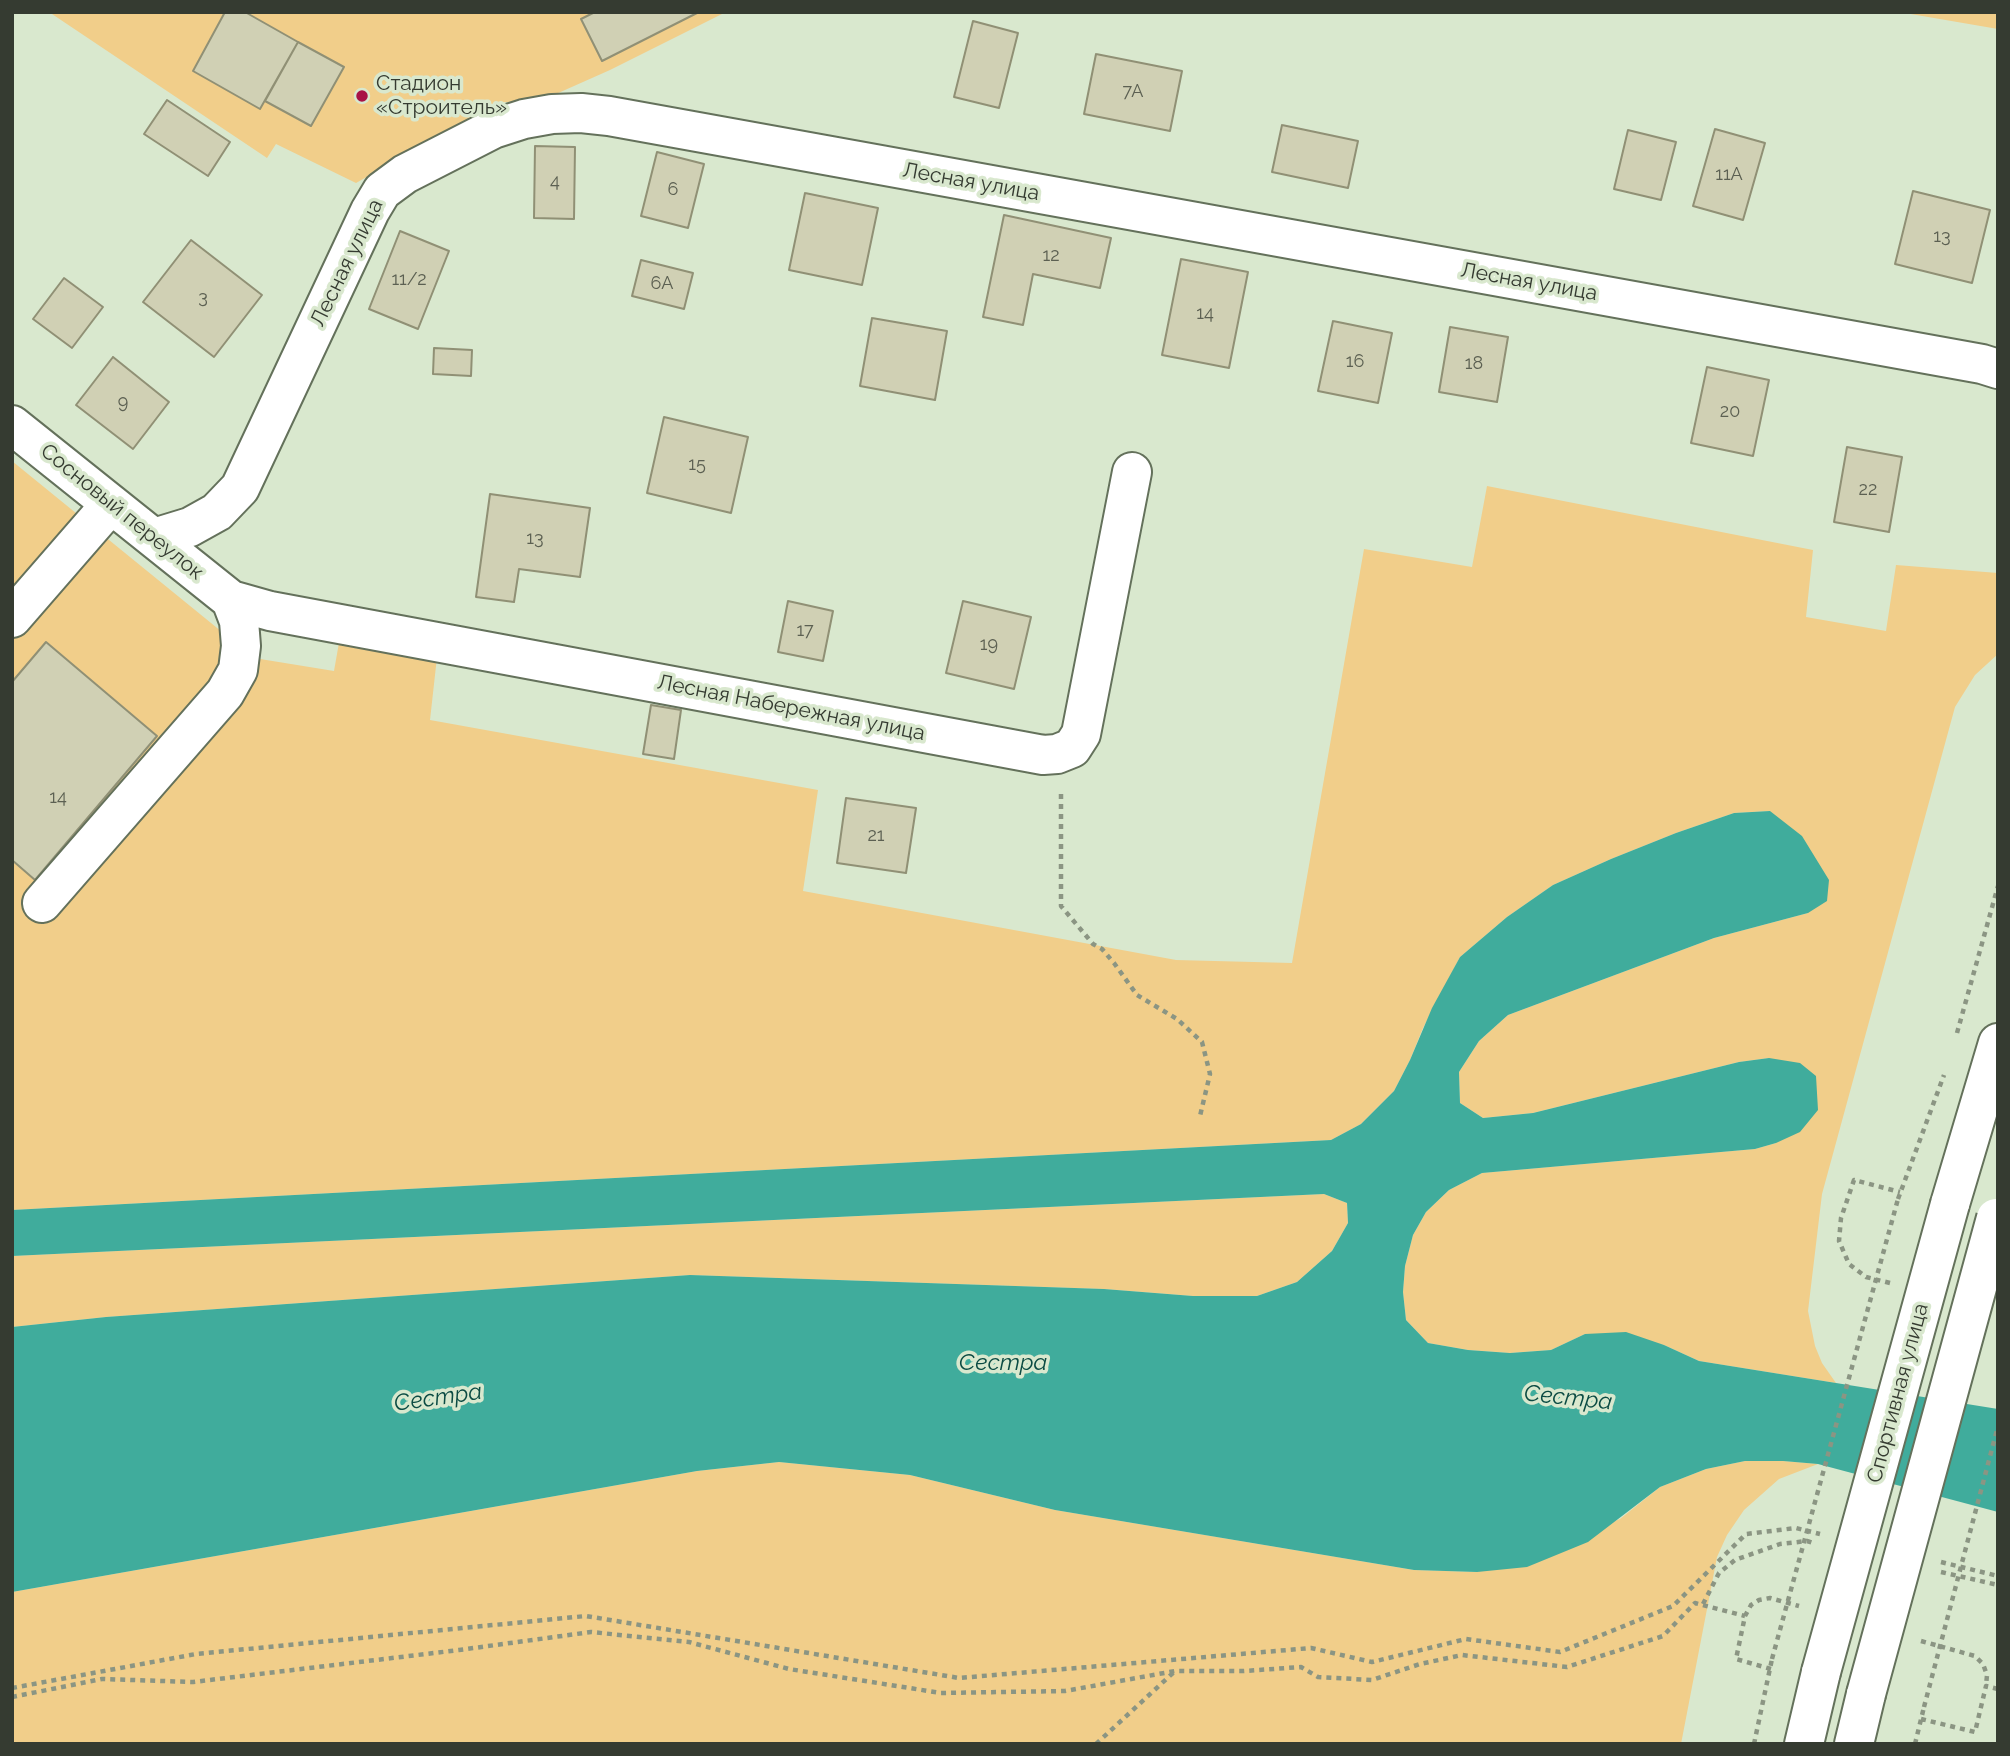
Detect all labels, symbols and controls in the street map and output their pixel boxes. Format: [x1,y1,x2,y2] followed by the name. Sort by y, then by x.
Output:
[376,71,507,121] place label: Стадион «Строитель»
[1123,81,1143,103] house number: 7А
[354,88,370,104] marker: Стадион «Строитель»
[901,158,1041,206] street label: Лесная улица
[1715,164,1743,186] house number: 11А
[550,171,560,193] house number: 4
[668,179,678,201] house number: 6
[305,195,389,331] street label: Лесная улица
[1933,226,1951,248] house number: 13
[1042,245,1060,267] house number: 12
[1459,258,1599,306] street label: Лесная улица
[391,269,427,291] house number: 11/2
[651,273,673,295] house number: 6А
[198,287,208,309] house number: 3
[1196,303,1214,325] house number: 14
[1346,351,1364,373] house number: 16
[1465,353,1483,375] house number: 18
[118,392,128,414] house number: 9
[1720,401,1740,423] house number: 20
[35,439,209,585] street label: Сосновый переулок
[688,454,706,476] house number: 15
[1859,479,1877,501] house number: 22
[526,528,544,550] house number: 13
[796,620,814,642] house number: 17
[980,634,998,656] house number: 19
[655,670,927,746] street label: Лесная Набережная улица
[49,787,67,809] house number: 14
[867,825,885,847] house number: 21
[1862,1300,1934,1486] street label: Спортивная улица
[959,1349,1047,1377] water label: Сестра
[392,1378,484,1418] water label: Сестра
[1522,1380,1614,1416] water label: Сестра

